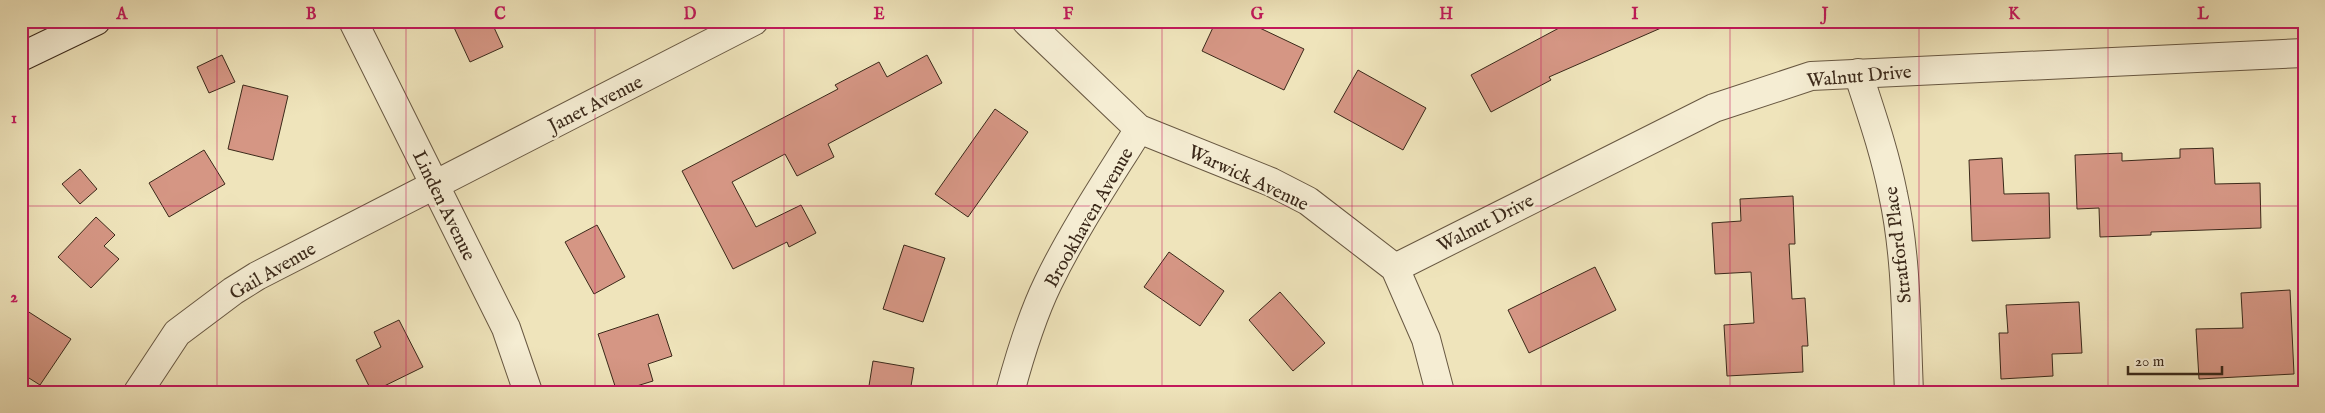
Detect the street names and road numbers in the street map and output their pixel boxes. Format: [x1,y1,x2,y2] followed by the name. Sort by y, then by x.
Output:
[1806,60,1913,94] street label: Walnut Drive
[543,71,648,140] street label: Janet Avenue
[1184,140,1312,217] street label: Warwick Avenue
[1040,144,1140,292] street label: Brookhaven Avenue
[406,147,480,265] street label: Linden Avenue
[1880,185,1918,305] street label: Stratford Place
[1434,189,1538,258] street label: Walnut Drive
[226,237,321,306] street label: Gail Avenue

